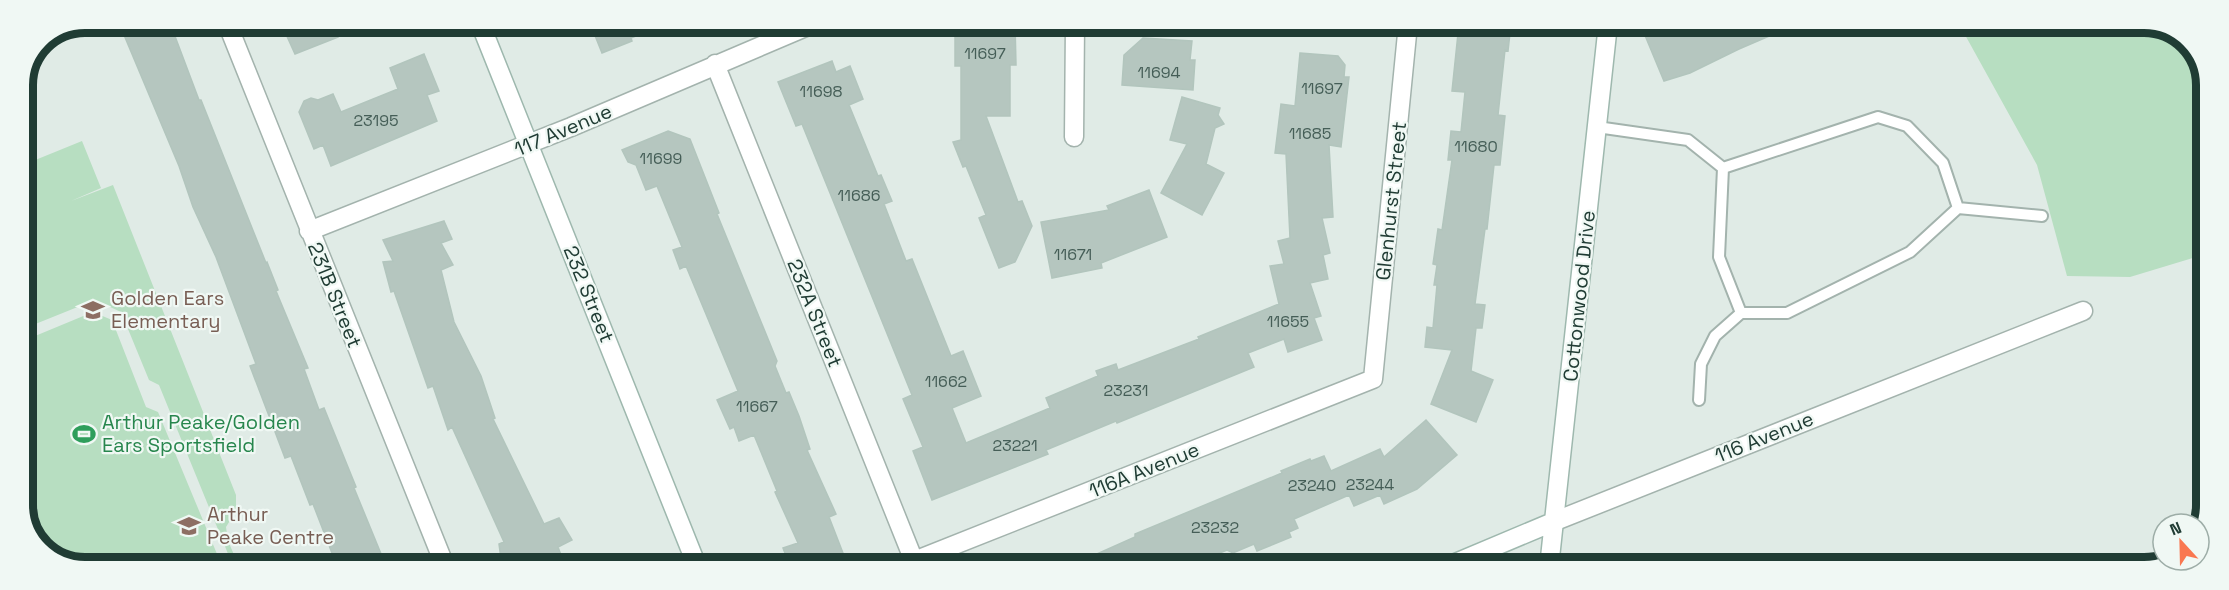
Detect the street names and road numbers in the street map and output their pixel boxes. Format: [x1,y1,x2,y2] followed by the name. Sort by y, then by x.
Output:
[510,98,616,162] street label: 117 Avenue
[1370,120,1412,282] street label: Glenhurst Street
[1557,209,1601,383] street label: Cottonwood Drive
[302,238,368,352] street label: 231B Street
[558,242,620,346] street label: 232 Street
[781,255,849,371] street label: 232A Street
[1711,405,1817,469] street label: 116 Avenue
[1085,436,1203,504] street label: 116A Avenue

